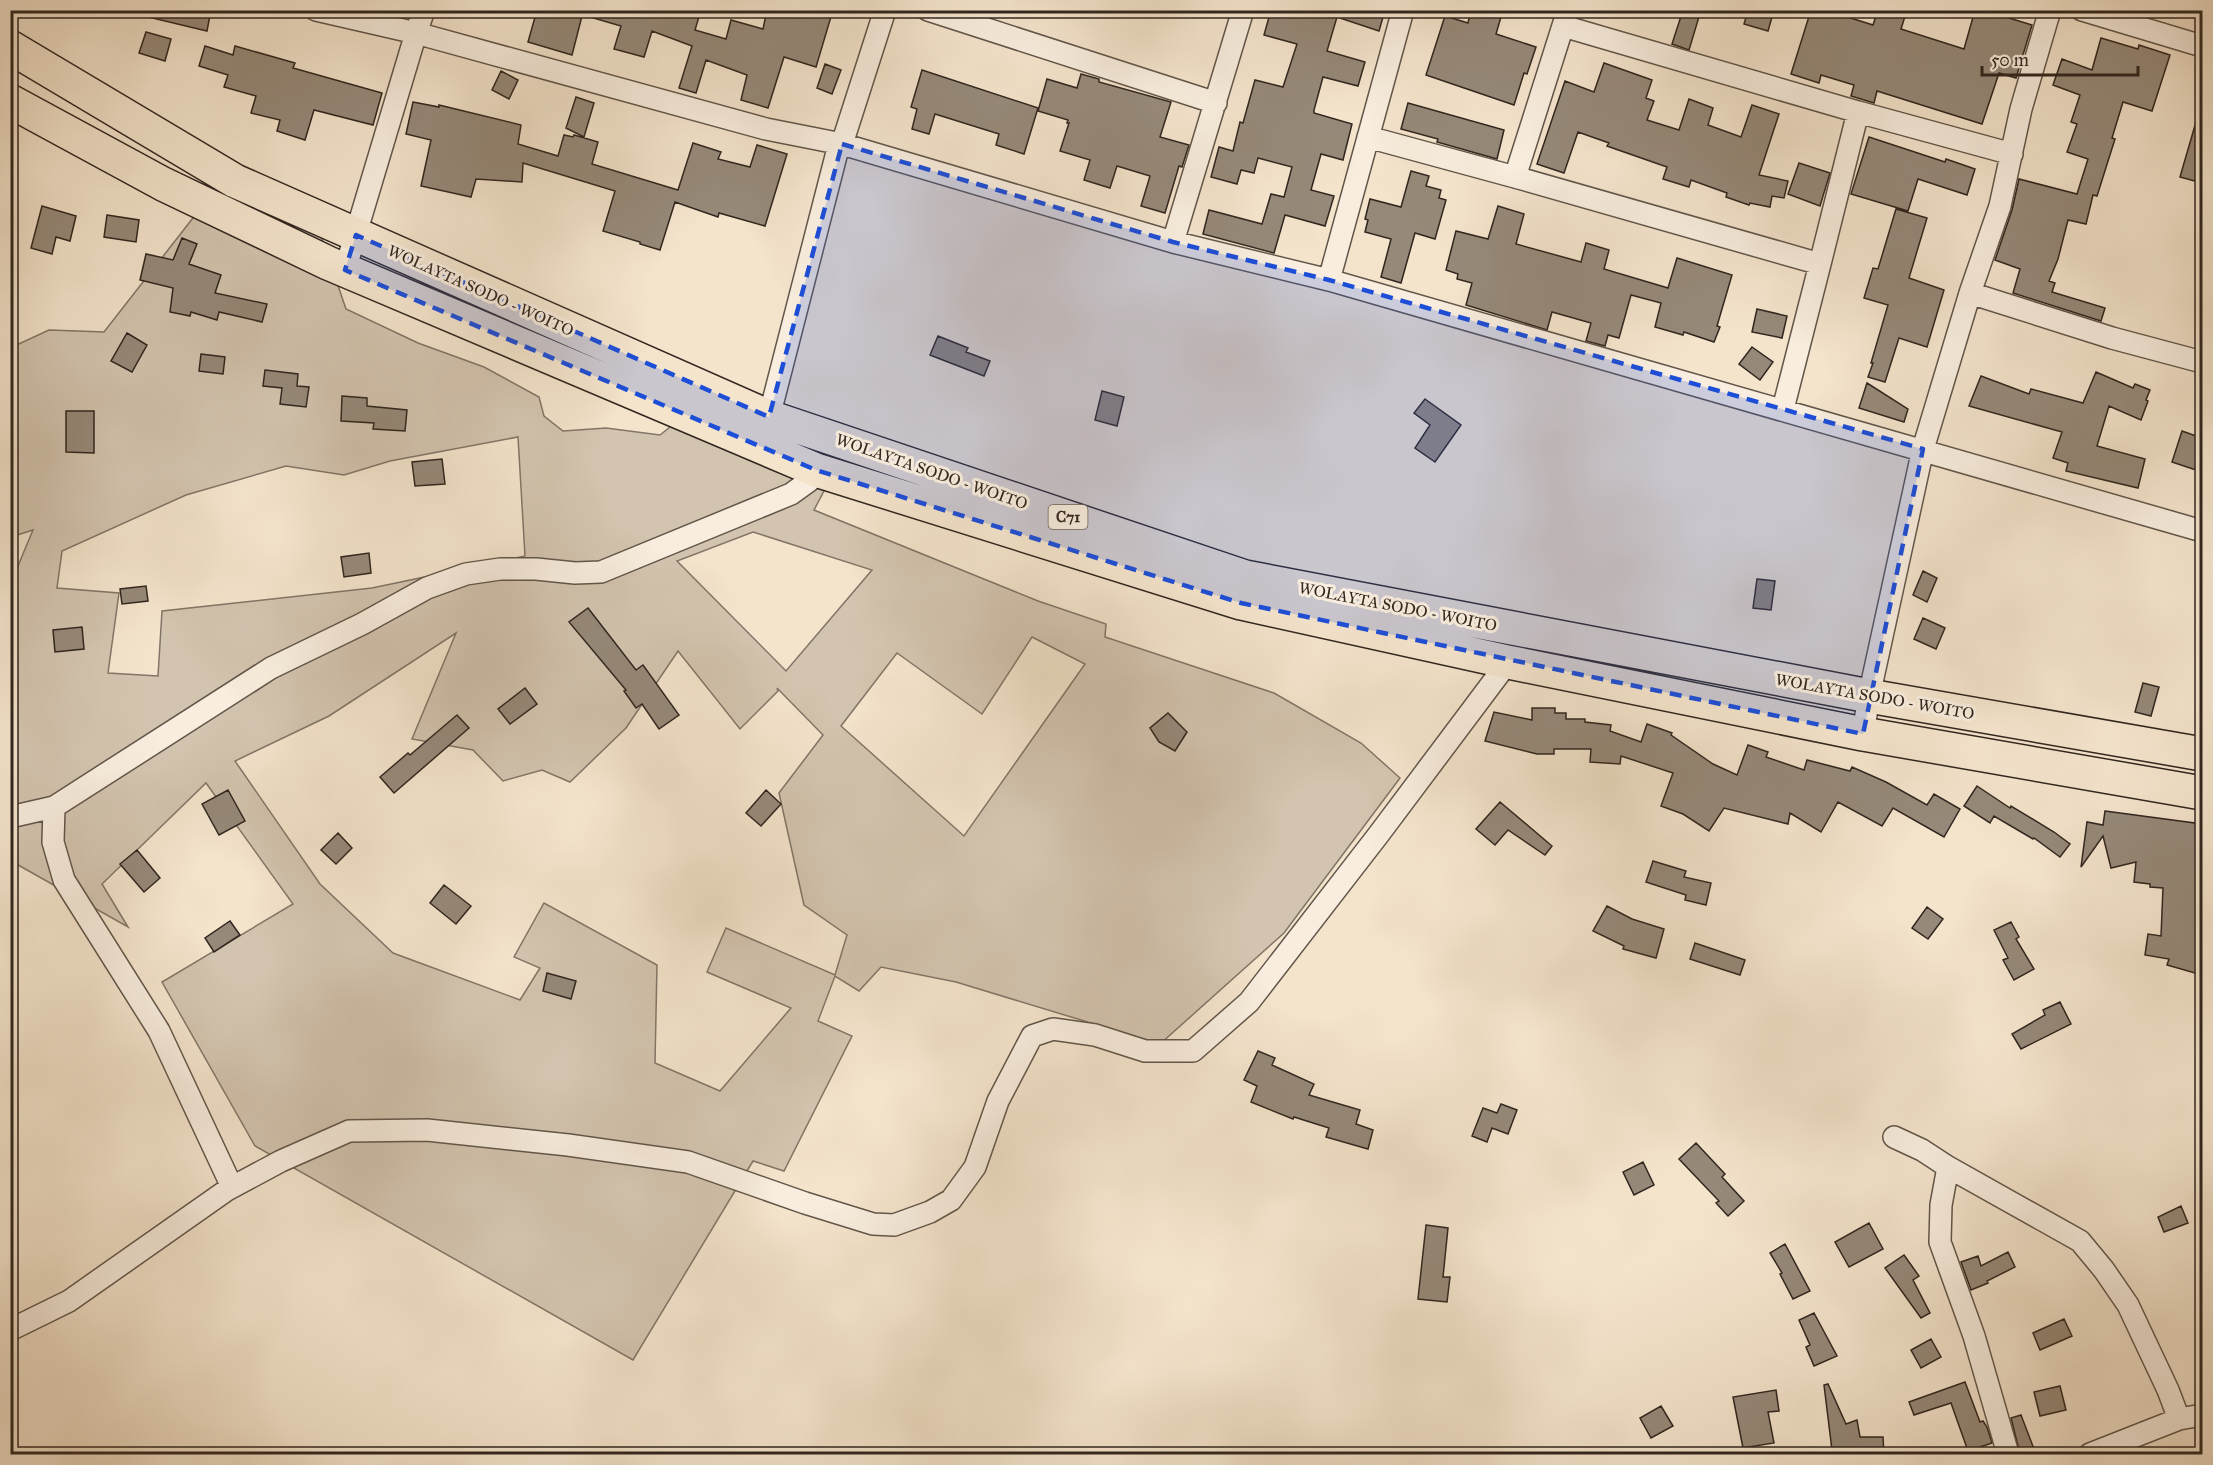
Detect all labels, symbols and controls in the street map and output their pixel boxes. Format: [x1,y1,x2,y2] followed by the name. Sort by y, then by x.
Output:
[1982,39,2138,77] scale bar
[1991,49,2029,71] text: 50 m
[385,241,577,340] street label: WOLAYTA SODO - WOITO
[833,430,1030,513] street label: WOLAYTA SODO - WOITO
[1048,505,1088,529] road number: C71
[1297,578,1499,635] street label: WOLAYTA SODO - WOITO
[1774,670,1976,723] street label: WOLAYTA SODO - WOITO

